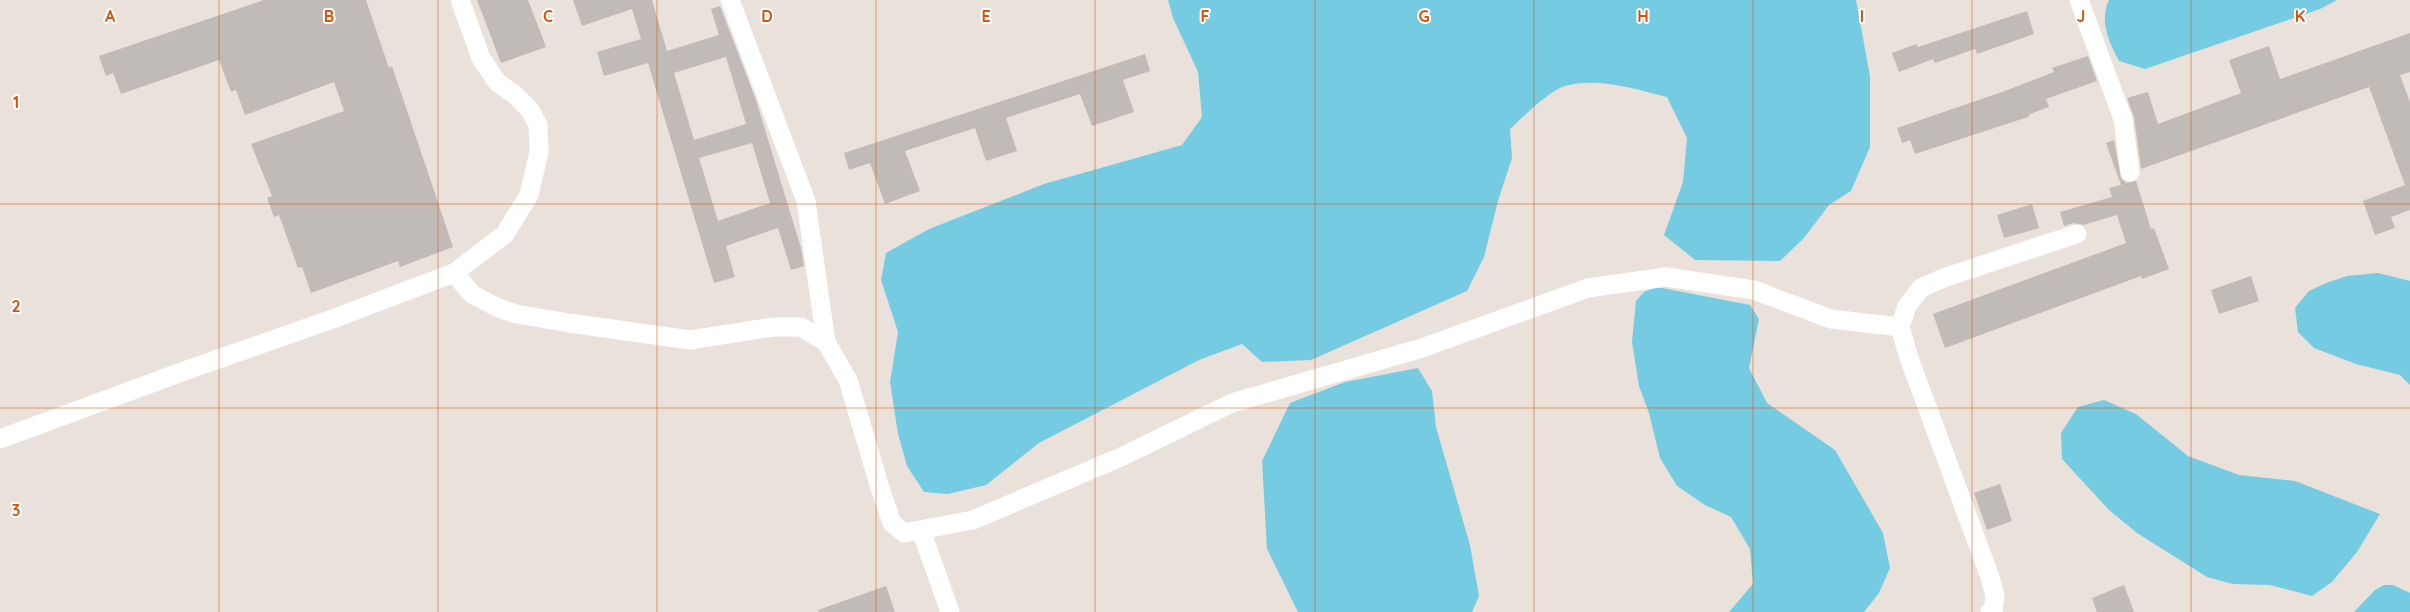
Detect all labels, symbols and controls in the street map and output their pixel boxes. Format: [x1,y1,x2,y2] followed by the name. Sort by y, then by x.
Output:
[105,6,116,26] text: A
[324,6,334,26] text: B
[543,6,553,26] text: C
[761,6,773,26] text: D
[981,6,991,26] text: E
[1201,6,1210,26] text: F
[1418,6,1430,26] text: G
[1637,6,1649,26] text: H
[1860,6,1864,26] text: I
[2077,6,2085,26] text: J
[2295,6,2305,26] text: K
[13,92,19,112] text: 1
[11,296,21,316] text: 2
[12,500,20,520] text: 3

